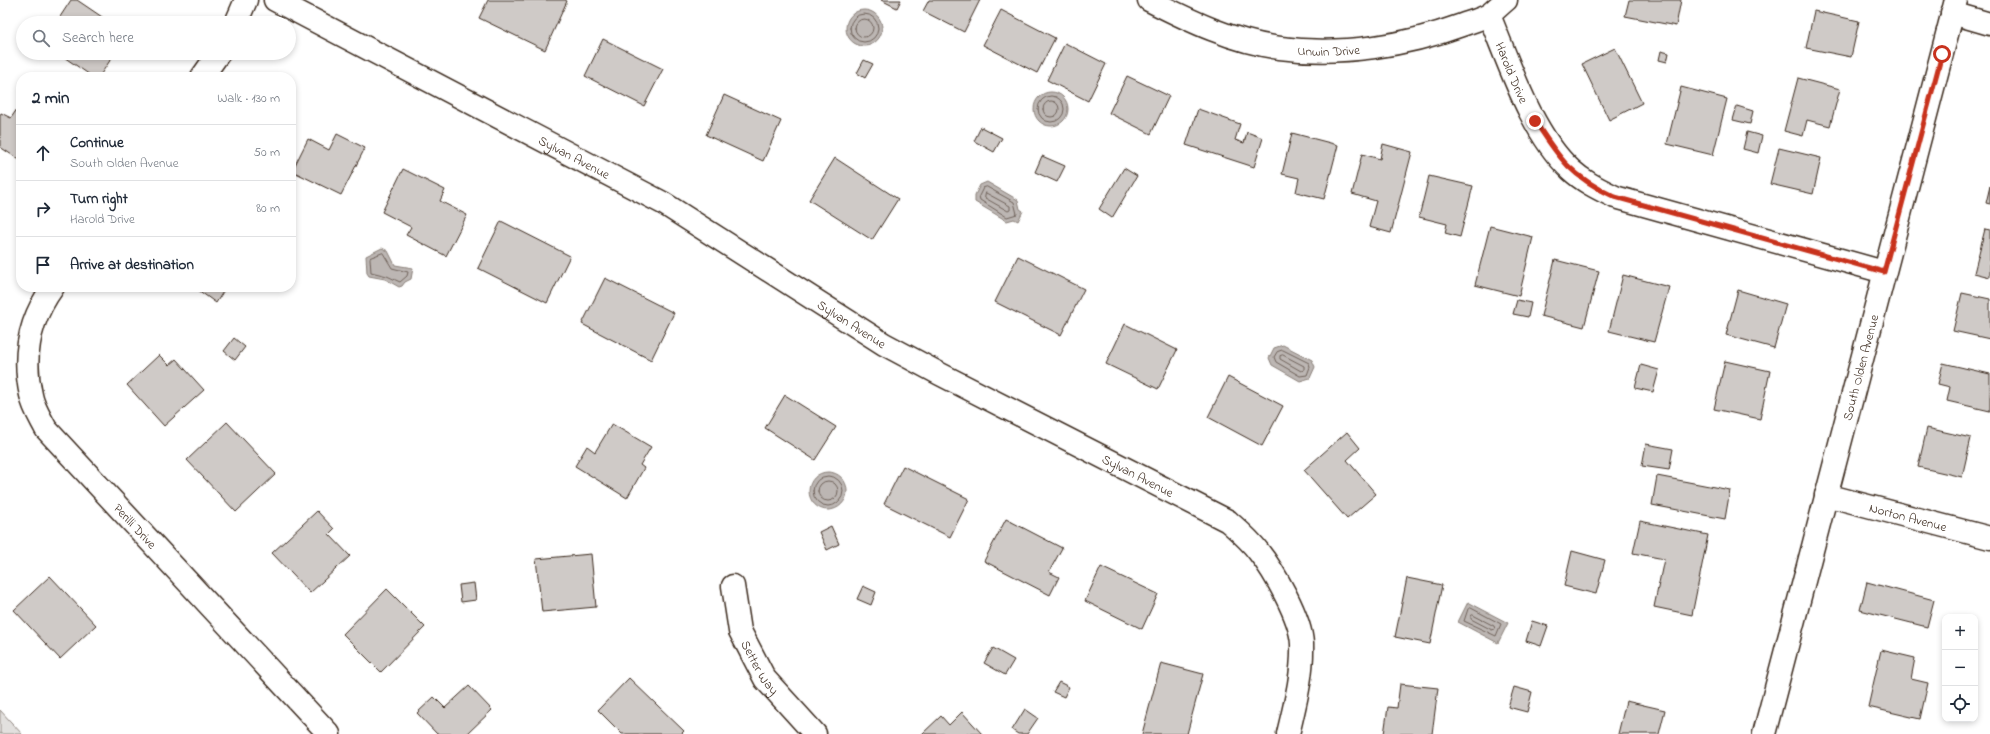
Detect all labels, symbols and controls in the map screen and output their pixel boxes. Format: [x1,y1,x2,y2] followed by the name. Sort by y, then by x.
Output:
[16,16,296,60] search box
[30,27,52,49] icon: search
[62,27,134,49] text: Search here
[1490,39,1532,107] street label: Harold Drive
[1297,41,1361,62] street label: Unwin Drive
[1933,45,1951,63] route start
[32,86,69,111] text: 2 min
[217,89,280,108] text: Walk · 130 m
[1526,112,1544,130] route end
[535,131,613,185] street label: Sylvan Avenue
[70,132,124,154] text: Continue
[32,142,54,164] icon: ahead
[254,143,280,162] text: 50 m
[70,154,179,173] text: South Olden Avenue
[70,188,128,210] text: Turn right
[32,198,54,220] icon: right
[256,199,280,218] text: 80 m
[70,210,135,229] text: Harold Drive
[32,254,54,276] icon: arrive
[70,254,194,276] text: Arrive at destination
[813,296,889,354] street label: Sylvan Avenue
[1838,313,1884,423] street label: South Olden Avenue
[1098,450,1177,503] street label: Sylvan Avenue
[1867,499,1949,537] street label: Norton Avenue
[108,500,161,554] street label: Perilli Drive
[1942,614,1978,722] map controls
[1942,614,1978,650] button: +
[735,637,783,700] street label: Setter Way
[1942,650,1978,686] button: −
[1942,686,1978,722] button: locate

